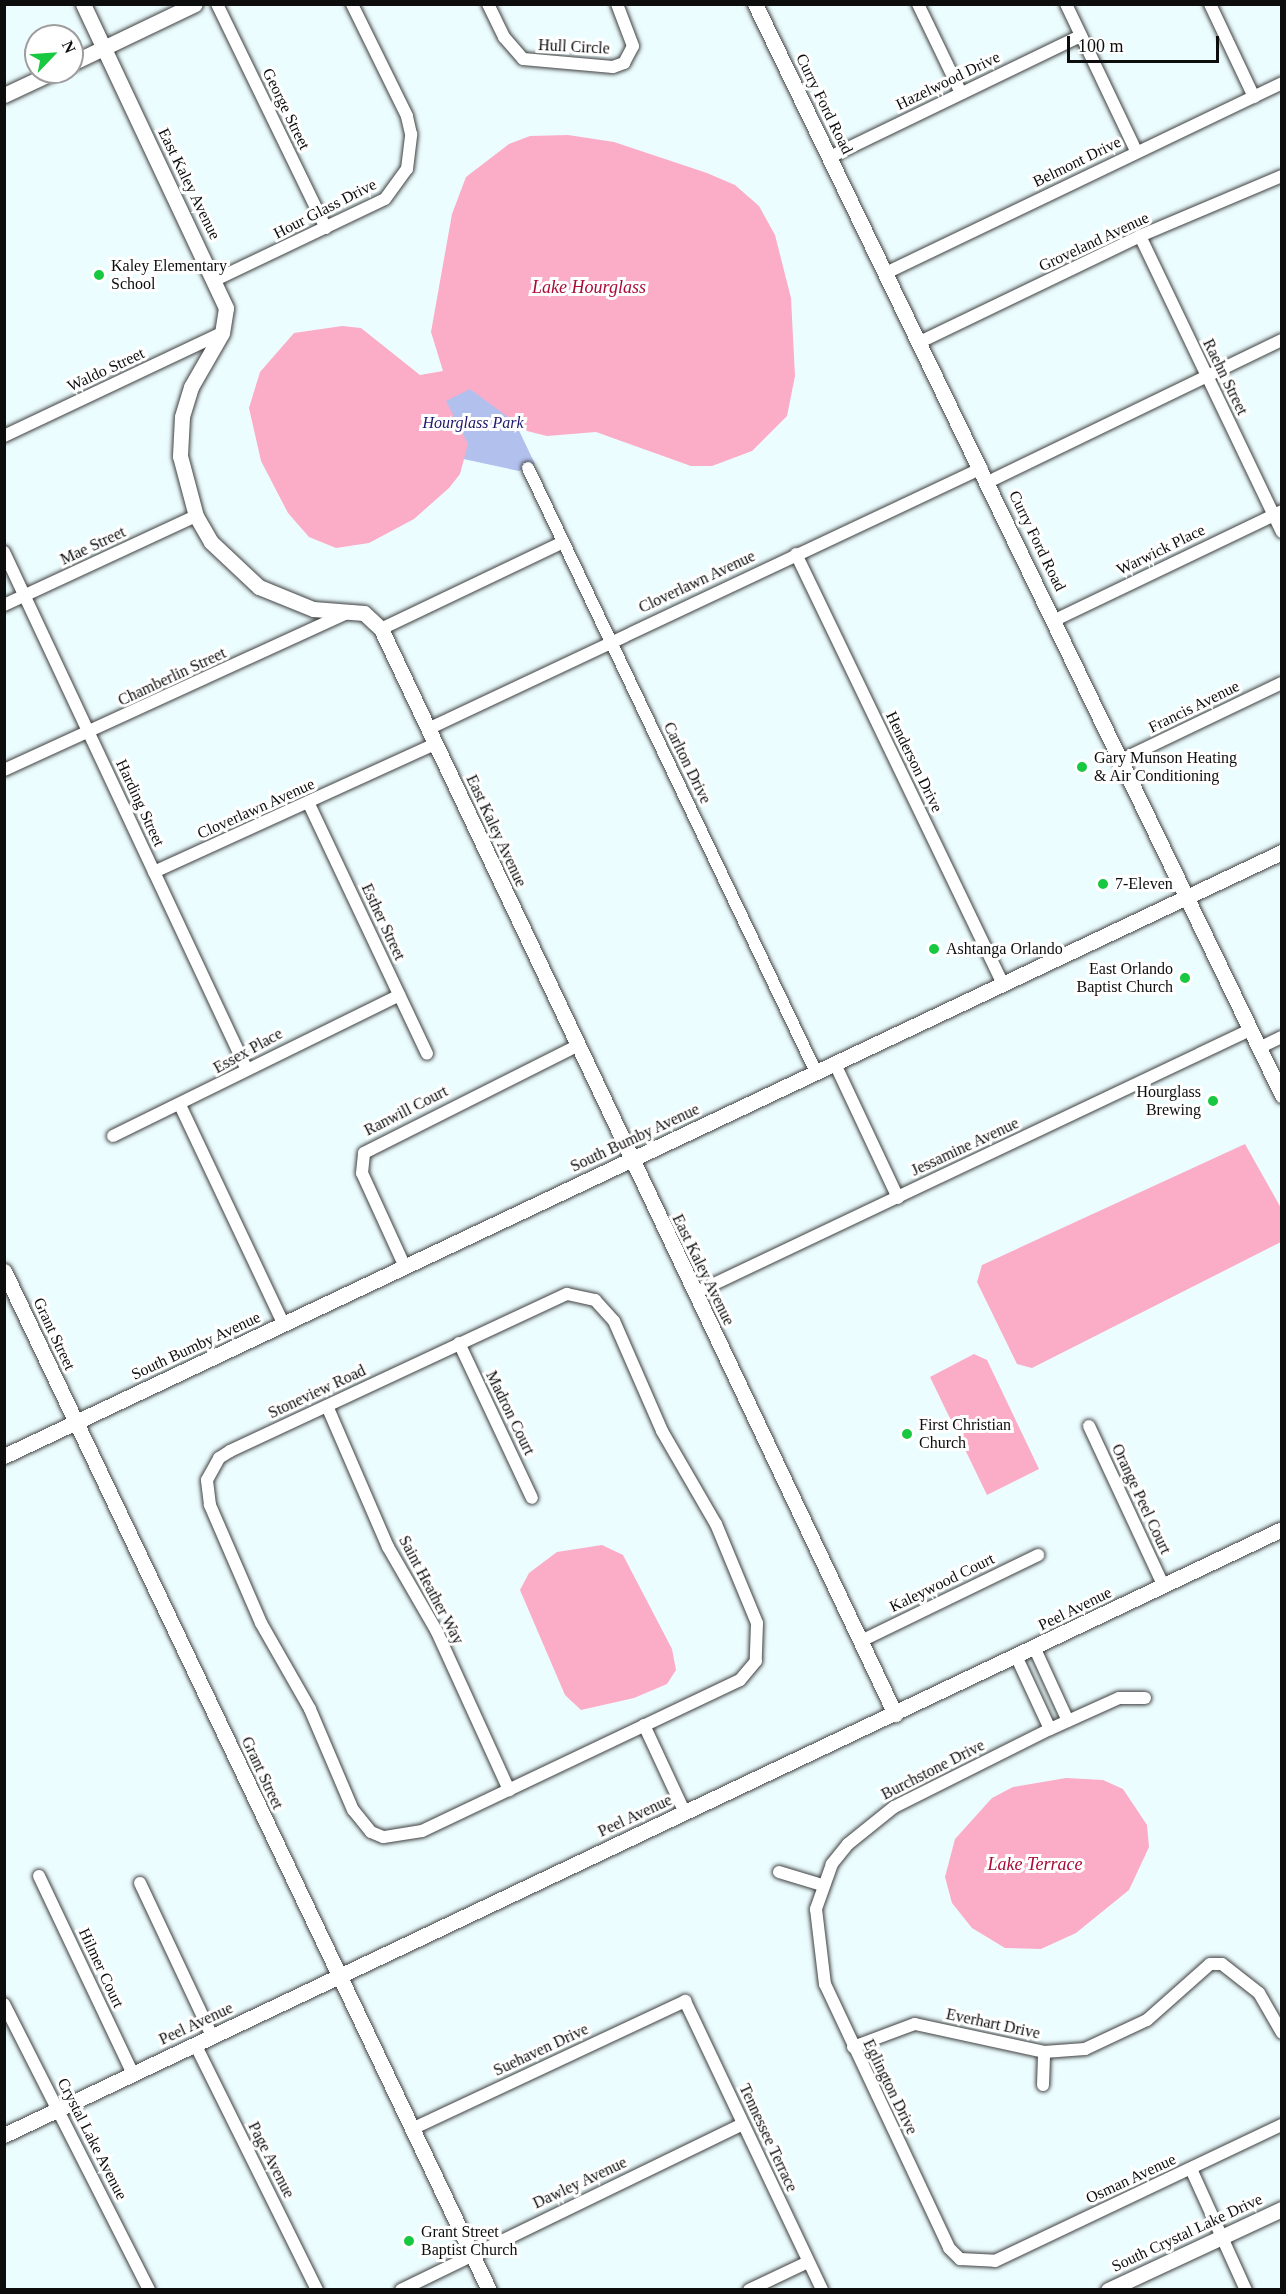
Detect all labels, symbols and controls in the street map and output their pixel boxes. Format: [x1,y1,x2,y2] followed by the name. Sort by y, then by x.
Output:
[24,24,84,84] north arrow
[1070,24,1222,62] scale bar
[538,36,610,58] street label: Hull Circle
[1078,36,1124,56] text: 100 m
[59,38,79,56] text: N
[893,48,1003,114] street label: Hazelwood Drive
[791,51,857,157] street label: Curry Ford Road
[258,65,314,153] street label: George Street
[154,125,224,243] street label: East Kaley Avenue
[1030,132,1124,192] street label: Belmont Drive
[270,175,380,243] street label: Hour Glass Drive
[1036,208,1152,276] street label: Groveland Avenue
[111,256,227,294] place label: Kaley Elementary School
[92,268,106,282] marker: Kaley Elementary School
[532,276,646,298] water label: Lake Hourglass
[1198,336,1252,418] street label: Raehn Street
[64,344,148,396] street label: Waldo Street
[422,413,524,433] park label: Hourglass Park
[1004,488,1070,594] street label: Curry Ford Road
[1114,520,1208,580] street label: Warwick Place
[57,523,129,569] street label: Mae Street
[635,546,759,618] street label: Cloverlawn Avenue
[115,644,229,710] street label: Chamberlin Street
[1145,677,1243,737] street label: Francis Avenue
[881,708,947,816] street label: Henderson Drive
[659,719,715,807] street label: Carlton Drive
[1094,748,1237,786] place label: Gary Munson Heating & Air Conditioning
[111,756,169,850] street label: Harding Street
[1075,760,1089,774] marker: Gary Munson Heating & Air Conditioning
[461,772,531,890] street label: East Kaley Avenue
[194,774,318,844] street label: Cloverlawn Avenue
[1115,874,1173,894] place label: 7-Eleven
[1096,877,1110,891] marker: 7-Eleven
[357,881,409,963] street label: Esther Street
[946,939,1063,959] place label: Ashtanga Orlando
[927,942,941,956] marker: Ashtanga Orlando
[1077,959,1173,997] place label: East Orlando Baptist Church
[1178,971,1192,985] marker: East Orlando Baptist Church
[210,1024,286,1078] street label: Essex Place
[361,1082,451,1140] street label: Ranwill Court
[1136,1082,1201,1120] place label: Hourglass Brewing
[1206,1094,1220,1108] marker: Hourglass Brewing
[567,1099,703,1177] street label: South Bumby Avenue
[908,1113,1022,1181] street label: Jessamine Avenue
[668,1211,738,1329] street label: East Kaley Avenue
[29,1295,79,1373] street label: Grant Street
[128,1307,264,1385] street label: South Bumby Avenue
[265,1361,369,1423] street label: Stoneview Road
[481,1368,539,1458] street label: Madron Court
[919,1415,1011,1453] place label: First Christian Church
[900,1427,914,1441] marker: First Christian Church
[1107,1441,1175,1557] street label: Orange Peel Court
[394,1532,468,1648] street label: Saint Heather Way
[886,1549,998,1617] street label: Kaleywood Court
[1035,1583,1115,1635] street label: Peel Avenue
[237,1734,287,1812] street label: Grant Street
[878,1736,988,1804] street label: Burchstone Drive
[595,1790,675,1842] street label: Peel Avenue
[988,1853,1082,1875] water label: Lake Terrace
[74,1925,128,2011] street label: Hilmer Court
[156,1998,236,2050] street label: Peel Avenue
[944,2005,1042,2043] street label: Everhart Drive
[490,2020,592,2080] street label: Suehaven Drive
[859,2036,921,2138] street label: Eglington Drive
[53,2075,131,2203] street label: Crystal Lake Avenue
[735,2081,801,2195] street label: Tennessee Terrace
[243,2118,299,2202] street label: Page Avenue
[1083,2150,1179,2208] street label: Osman Avenue
[530,2153,630,2213] street label: Dawley Avenue
[1109,2190,1265,2276] street label: South Crystal Lake Drive
[421,2222,517,2260] place label: Grant Street Baptist Church
[402,2234,416,2248] marker: Grant Street Baptist Church

